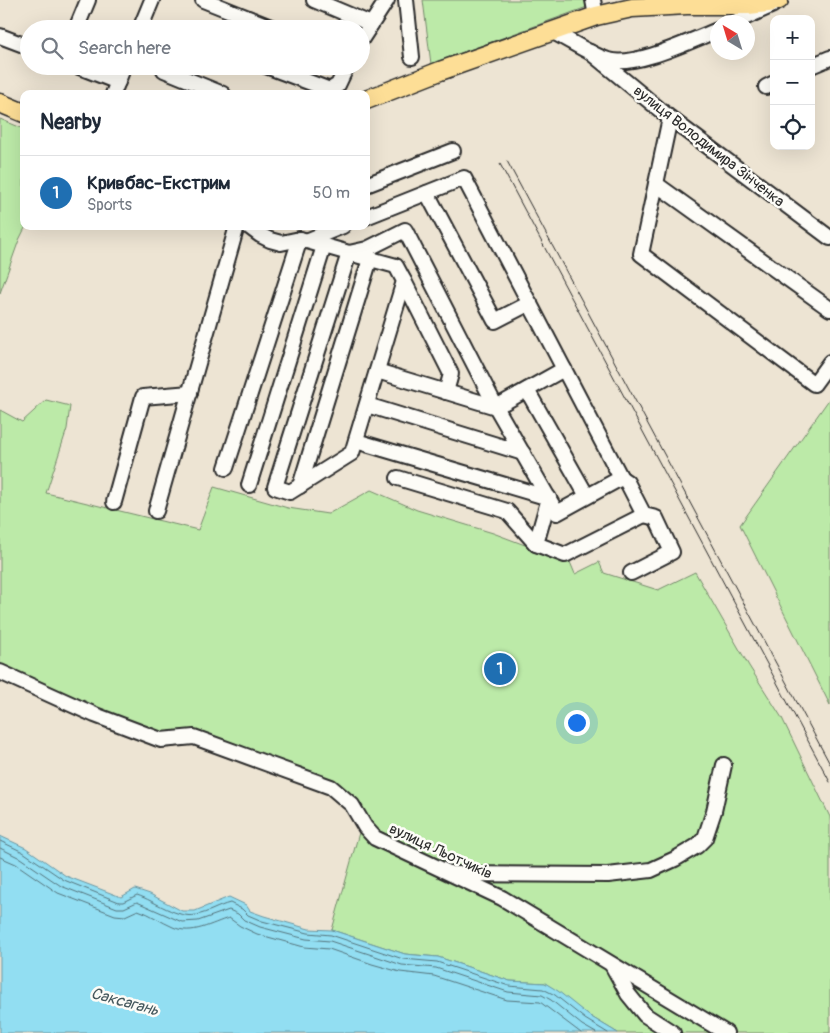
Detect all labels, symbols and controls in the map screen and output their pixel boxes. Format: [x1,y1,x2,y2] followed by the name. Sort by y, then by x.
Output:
[710,15,755,60] north arrow
[770,15,815,150] map controls
[770,15,815,60] button: +
[20,20,370,75] search box
[38,34,66,62] icon: search
[78,36,171,60] text: Search here
[770,60,815,105] button: −
[629,82,788,211] street label: вулиця Володимира Зінченка
[770,105,815,150] button: locate
[40,109,101,136] text: Nearby
[87,171,231,195] text: Кривбас-Екстрим
[53,183,59,203] text: 1
[313,183,350,203] text: 50 m
[87,195,132,215] text: Sports
[484,650,516,688] pin: 1
[564,710,590,736] your location
[386,819,495,884] street label: вулиця Льотчиків
[89,983,161,1021] water label: Саксагань

